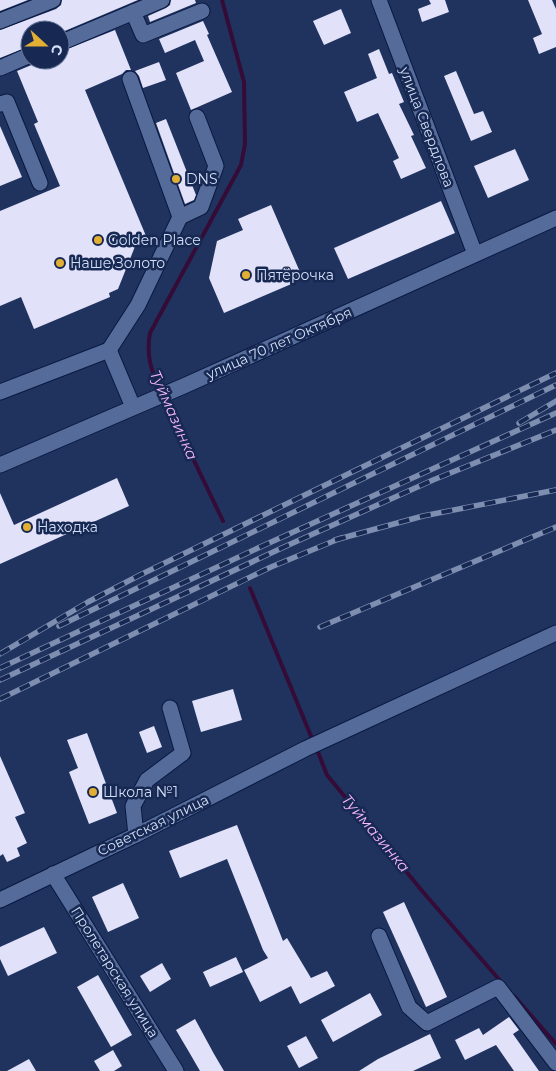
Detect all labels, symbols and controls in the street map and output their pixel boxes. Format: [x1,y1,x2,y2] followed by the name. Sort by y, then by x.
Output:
[20,20,70,70] north arrow
[47,42,67,58] text: С
[395,63,458,190] street label: улица Свердлова
[186,170,218,188] place label: DNS
[170,173,182,185] marker: DNS
[108,231,201,249] place label: Golden Place
[92,234,104,246] marker: Golden Place
[70,254,165,272] place label: Наше Золото
[54,257,66,269] marker: Наше Золото
[256,266,334,284] place label: Пятёрочка
[240,269,252,281] marker: Пятёрочка
[202,303,355,384] street label: улица 70 лет Октября
[146,367,202,463] water label: Туймазинка
[37,518,98,536] place label: Находка
[21,521,33,533] marker: Находка
[103,783,178,801] place label: Школа №1
[87,786,99,798] marker: Школа №1
[94,790,212,860] street label: Советская улица
[338,790,414,876] water label: Туймазинка
[67,903,163,1041] street label: Пролетарская улица

